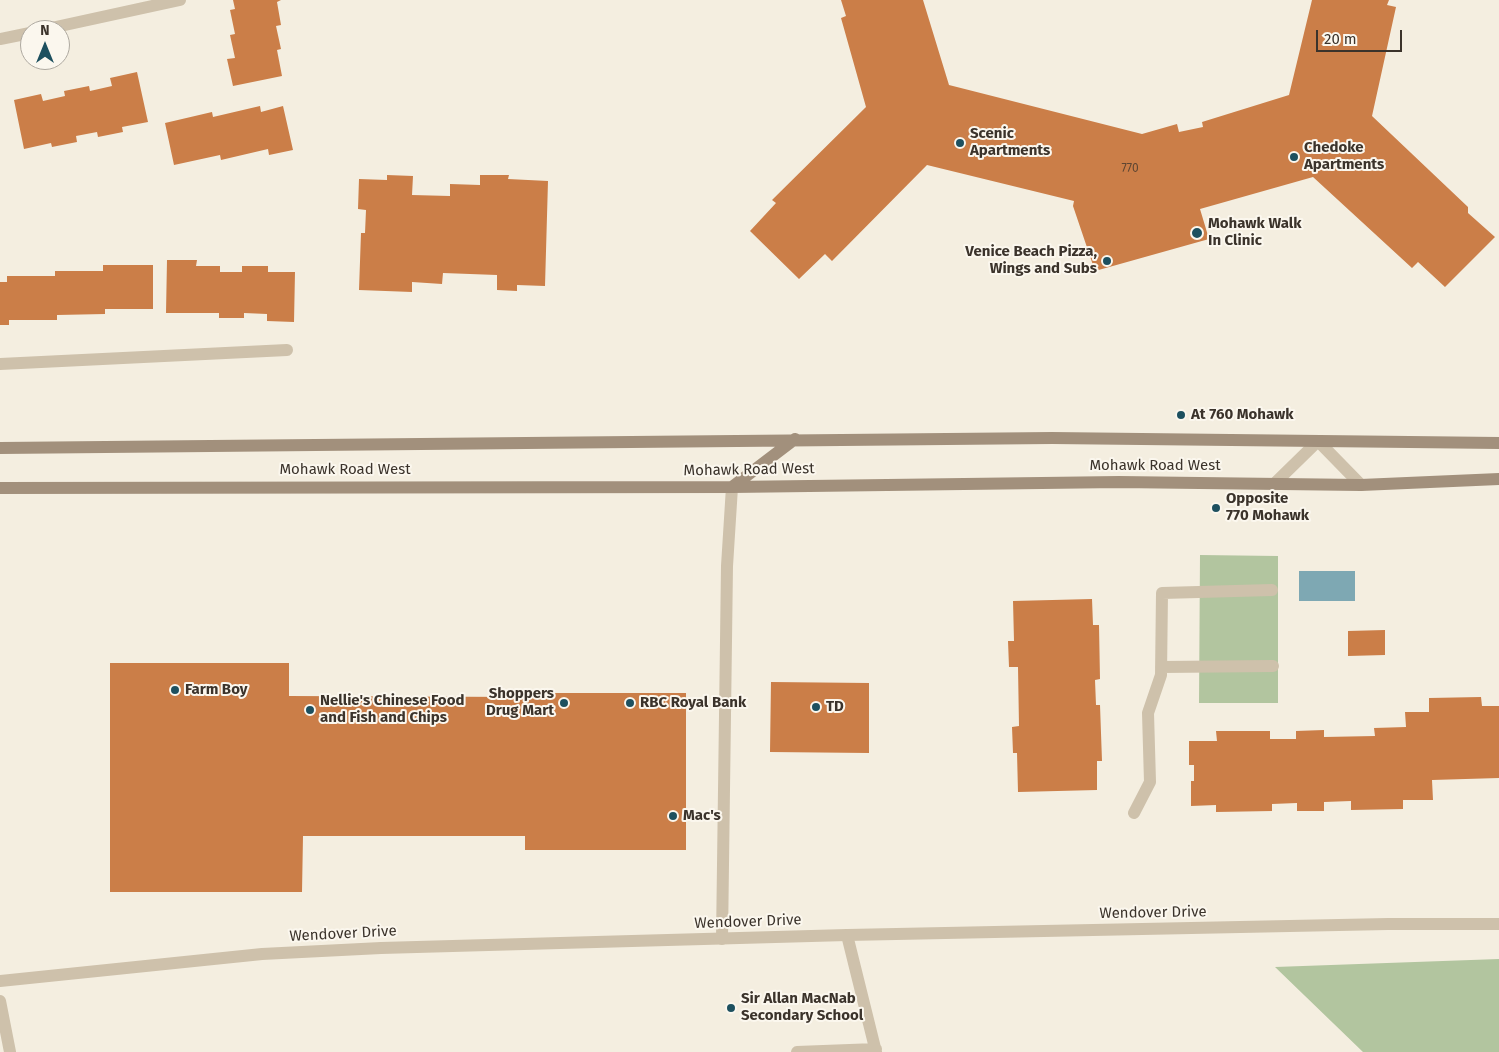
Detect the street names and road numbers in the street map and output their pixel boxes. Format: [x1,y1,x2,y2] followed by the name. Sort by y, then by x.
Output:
[1089,457,1221,475] street label: Mohawk Road West
[683,460,815,480] street label: Mohawk Road West
[279,461,411,479] street label: Mohawk Road West
[1099,903,1207,923] street label: Wendover Drive
[694,911,802,933] street label: Wendover Drive
[289,922,397,946] street label: Wendover Drive

